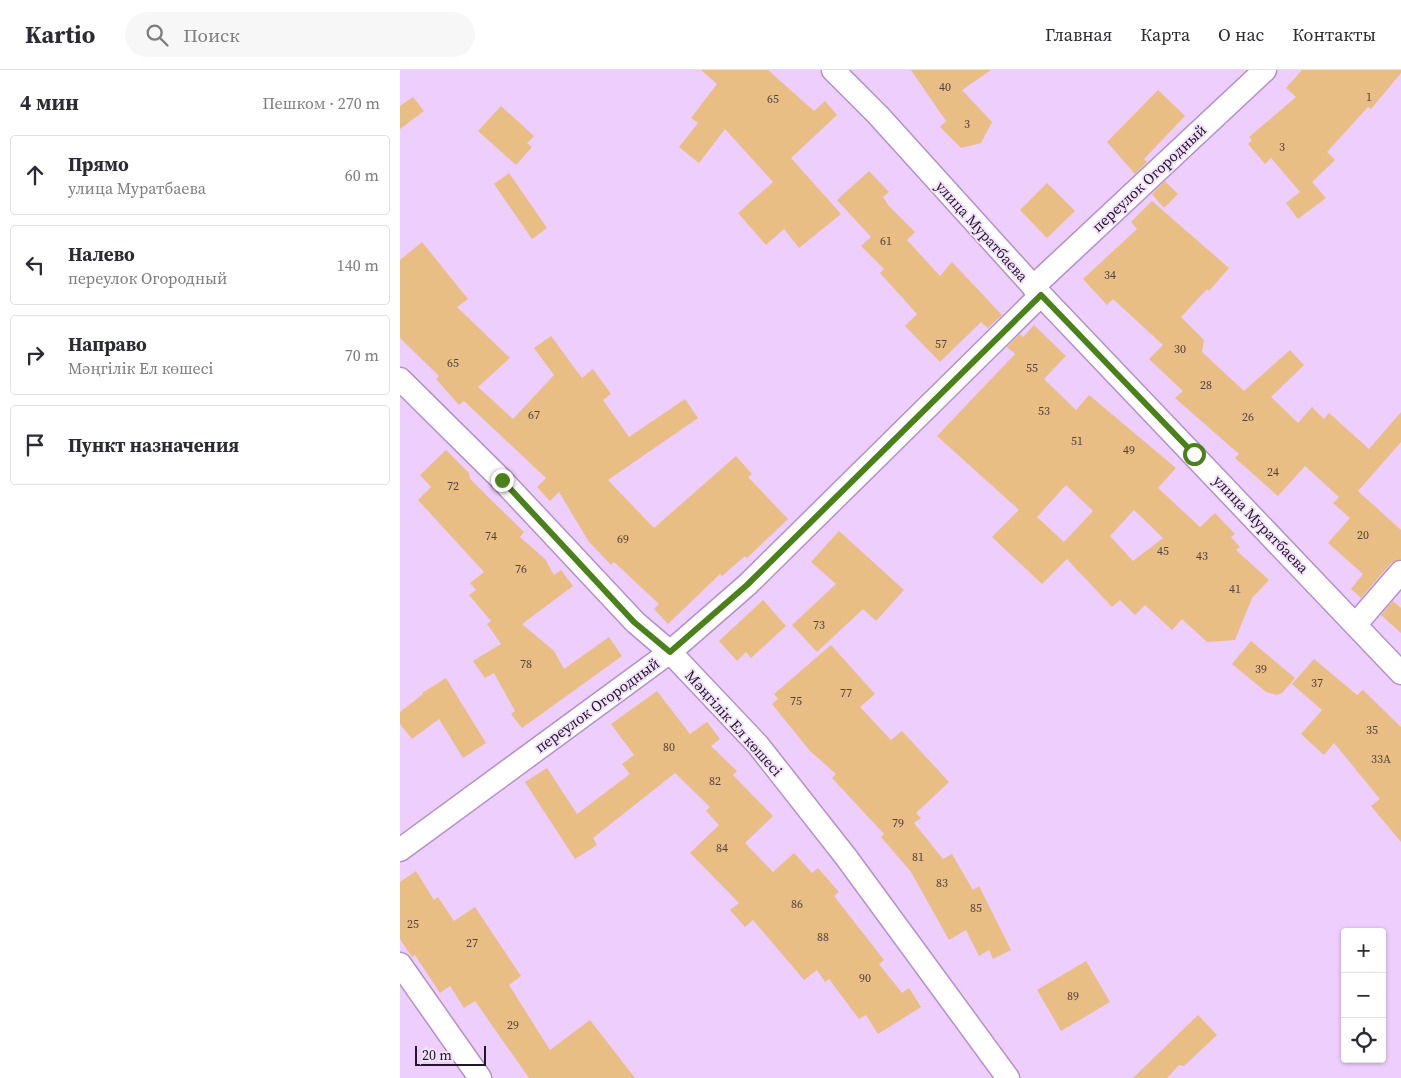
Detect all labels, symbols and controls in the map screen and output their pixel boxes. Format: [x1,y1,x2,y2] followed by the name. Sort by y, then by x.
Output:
[125,12,475,57] search box
[25,18,95,51] text: Kartio
[143,21,171,49] icon: search
[183,22,240,48] text: Поиск
[1045,22,1112,47] text: Главная
[1140,22,1190,47] text: Карта
[1218,22,1264,47] text: О нас
[1292,22,1376,47] text: Контакты
[939,79,951,95] house number: 40
[20,88,79,117] text: 4 мин
[1366,89,1372,105] house number: 1
[767,91,779,107] house number: 65
[262,92,380,114] text: Пешком · 270 m
[964,116,970,132] house number: 3
[1087,119,1211,237] street label: переулок Огородный
[1279,139,1285,155] house number: 3
[68,151,129,177] text: Прямо
[21,161,49,189] icon: ahead
[345,164,379,186] text: 60 m
[931,176,1033,286] street label: улица Муратбаева
[68,177,206,199] text: улица Муратбаева
[880,233,892,249] house number: 61
[68,241,135,267] text: Налево
[21,251,49,279] icon: left
[337,254,379,276] text: 140 m
[68,267,227,289] text: переулок Огородный
[1104,267,1116,283] house number: 34
[68,331,147,357] text: Направо
[935,336,947,352] house number: 57
[21,341,49,369] icon: right
[1174,341,1186,357] house number: 30
[345,344,379,366] text: 70 m
[447,355,459,371] house number: 65
[68,357,213,379] text: Мәңгілік Ел көшесі
[1026,360,1038,376] house number: 55
[1200,377,1212,393] house number: 28
[1038,403,1050,419] house number: 53
[528,407,540,423] house number: 67
[1242,409,1254,425] house number: 26
[21,431,49,459] icon: arrive
[68,432,239,458] text: Пункт назначения
[1071,433,1083,449] house number: 51
[1123,442,1135,458] house number: 49
[1183,443,1206,466] route start
[1267,464,1279,480] house number: 24
[491,469,514,492] route end
[1209,470,1314,578] street label: улица Муратбаева
[447,478,459,494] house number: 72
[1357,527,1369,543] house number: 20
[485,528,497,544] house number: 74
[617,531,629,547] house number: 69
[1157,543,1169,559] house number: 45
[1196,548,1208,564] house number: 43
[515,561,527,577] house number: 76
[1229,581,1241,597] house number: 41
[813,617,825,633] house number: 73
[530,652,664,757] street label: переулок Огородный
[520,656,532,672] house number: 78
[1255,661,1267,677] house number: 39
[681,665,787,781] street label: Мәңгілік Ел көшесі
[1311,675,1323,691] house number: 37
[840,685,852,701] house number: 77
[790,693,802,709] house number: 75
[1366,722,1378,738] house number: 35
[663,739,675,755] house number: 80
[1371,751,1391,767] house number: 33А
[709,773,721,789] house number: 82
[892,815,904,831] house number: 79
[716,840,728,856] house number: 84
[912,849,924,865] house number: 81
[936,875,948,891] house number: 83
[791,896,803,912] house number: 86
[970,900,982,916] house number: 85
[407,916,419,932] house number: 25
[1341,928,1386,1063] map controls
[1341,928,1386,973] button: +
[817,929,829,945] house number: 88
[466,935,478,951] house number: 27
[859,970,871,986] house number: 90
[1341,973,1386,1018] button: −
[1067,988,1079,1004] house number: 89
[507,1017,519,1033] house number: 29
[1341,1018,1386,1063] button: locate
[415,1043,486,1066] scale bar
[422,1045,452,1065] text: 20 m

